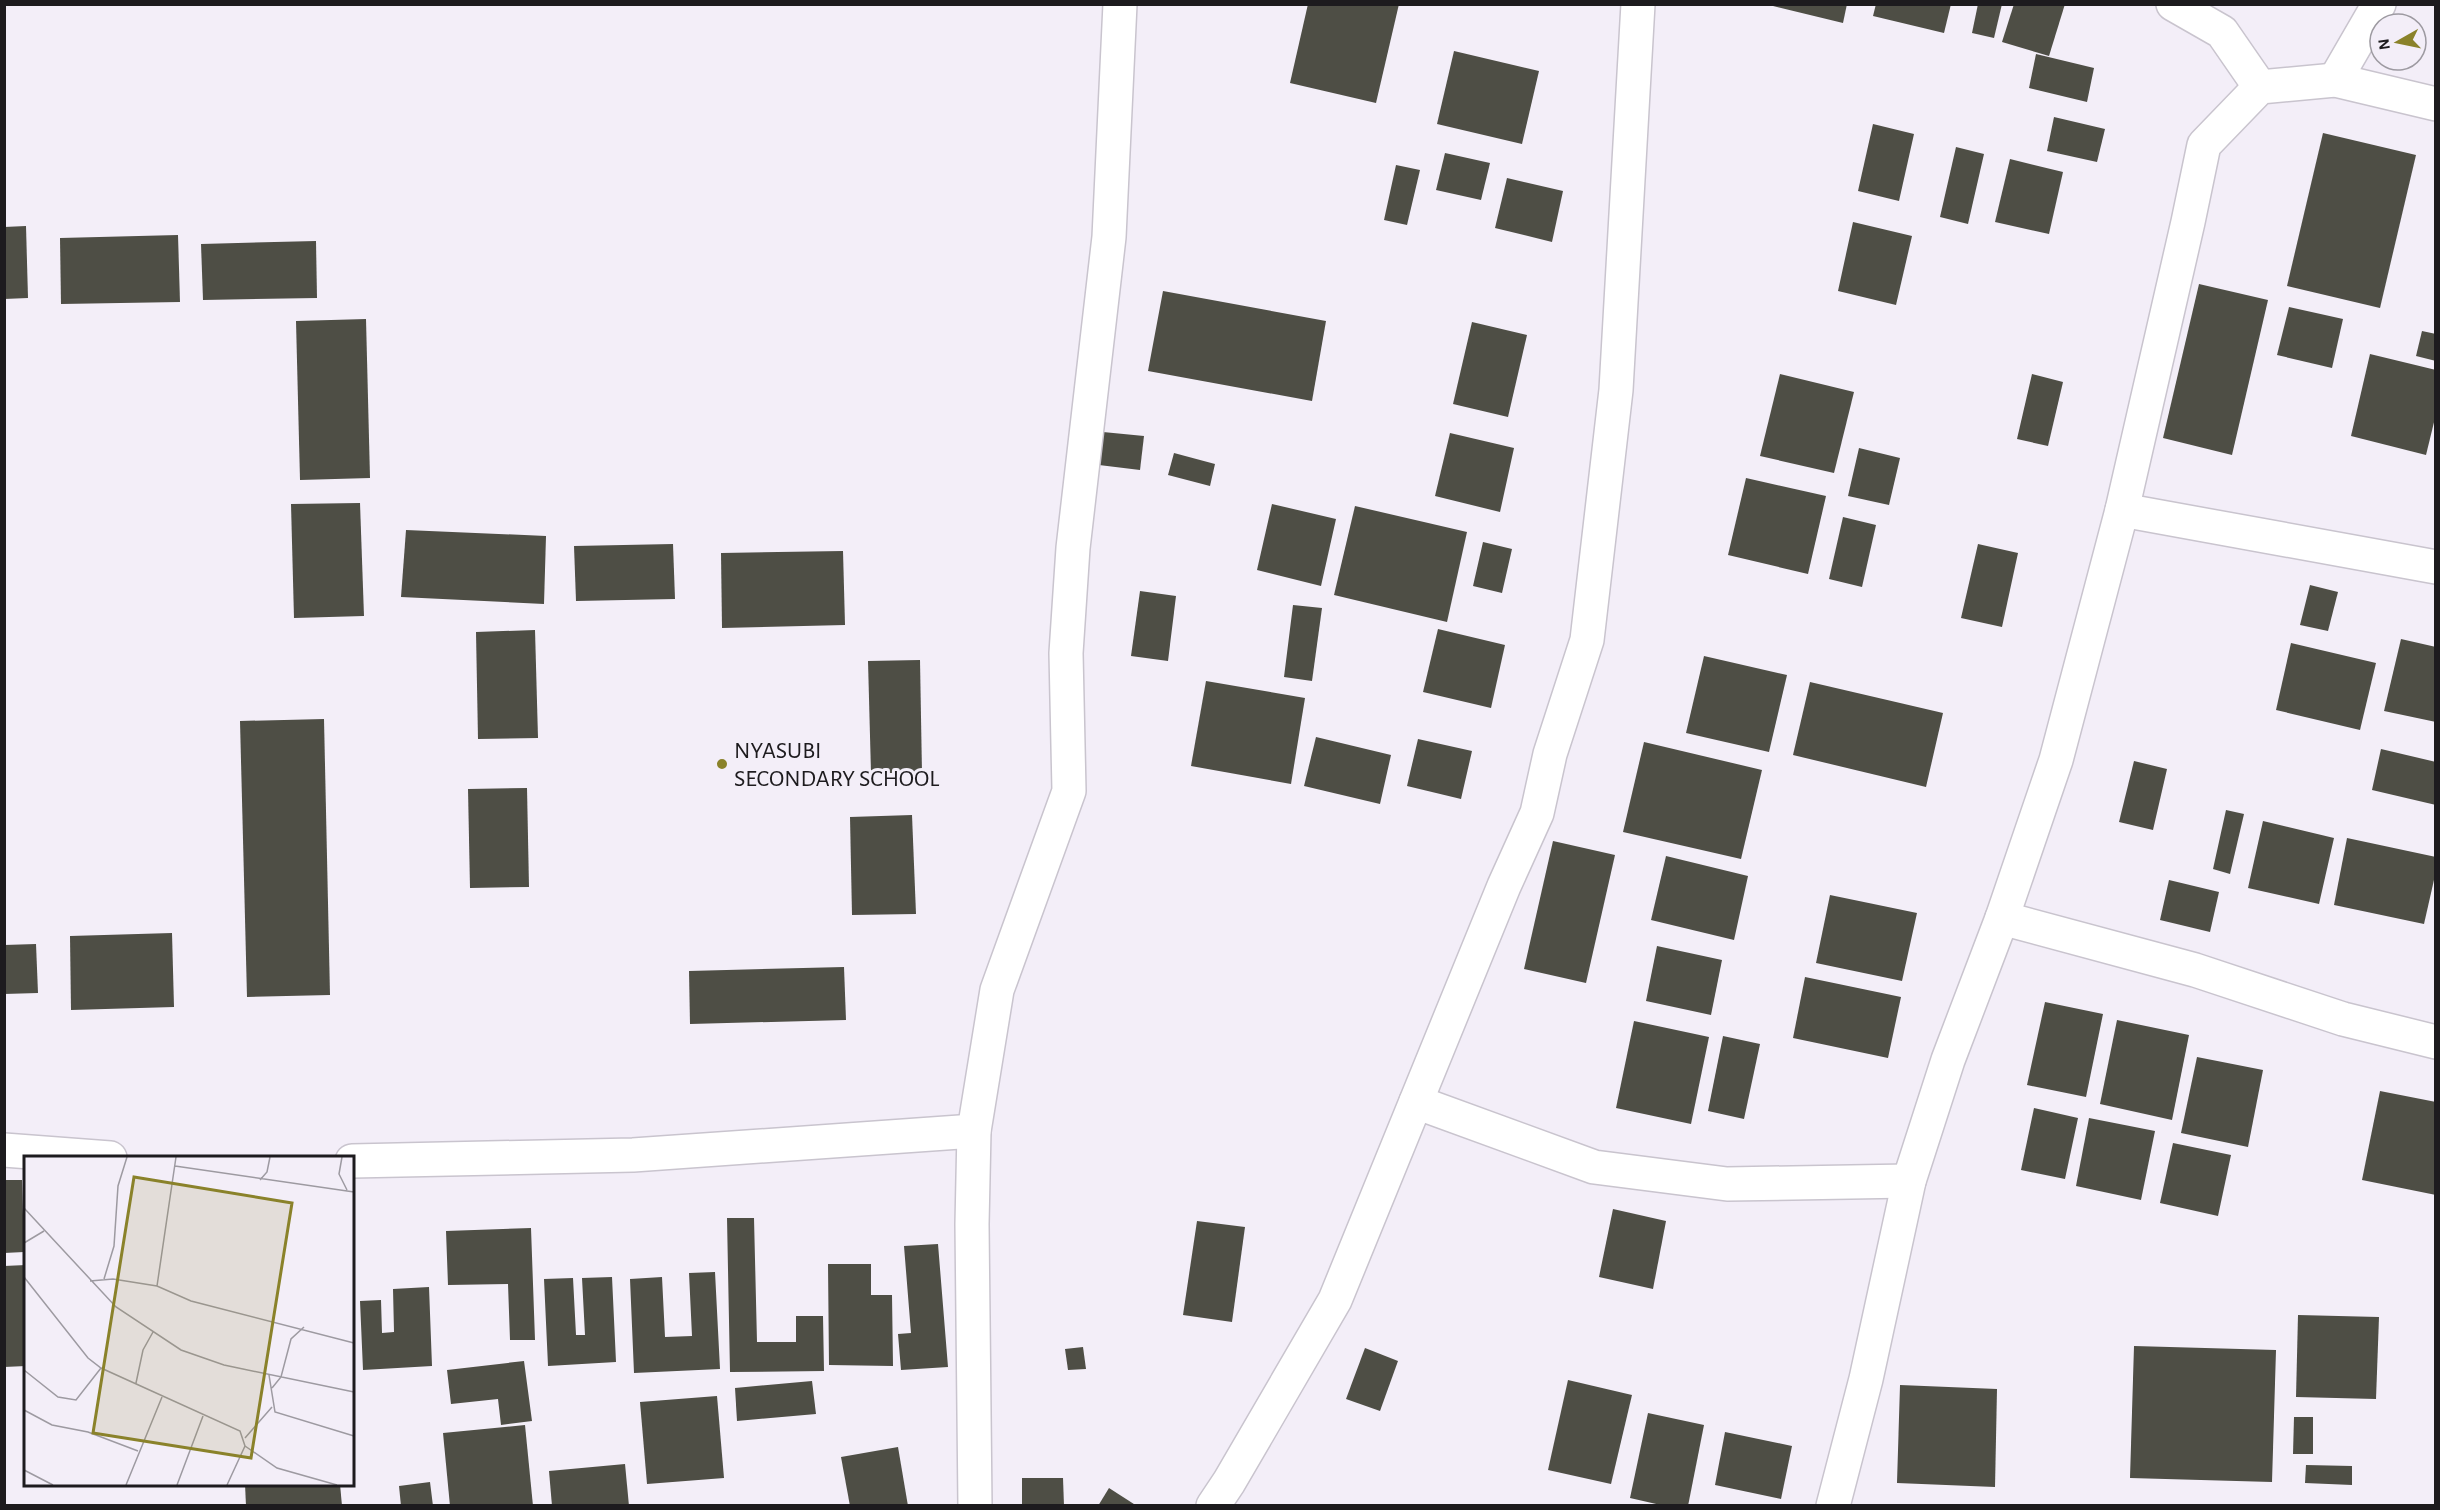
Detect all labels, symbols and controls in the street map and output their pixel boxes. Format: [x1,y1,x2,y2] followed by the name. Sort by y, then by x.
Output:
[2368,12,2428,72] north arrow
[2375,37,2393,51] text: N
[734,739,939,791] place label: NYASUBI SECONDARY SCHOOL
[715,757,729,771] marker: NYASUBI SECONDARY SCHOOL
[24,1156,354,1486] inset map

